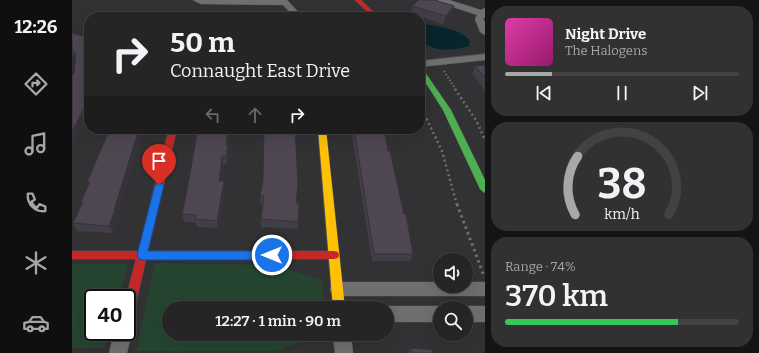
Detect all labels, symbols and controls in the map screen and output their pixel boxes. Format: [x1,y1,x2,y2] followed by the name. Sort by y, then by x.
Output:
[15,16,57,38] text: 12:26
[565,25,646,43] text: Night Drive
[170,26,235,59] text: 50 m
[104,28,156,80] icon: right
[565,43,647,58] text: The Halogens
[170,60,350,82] text: Connaught East Drive
[22,70,50,98] icon: directions
[533,82,555,104] icon: previous
[611,82,633,104] icon: pause
[689,82,711,104] icon: next
[202,104,224,126] icon: left
[244,104,266,126] icon: ahead
[286,104,308,126] icon: right
[22,130,50,158] icon: music
[142,144,176,185] pin
[148,150,170,172] icon: arrive
[598,158,646,208] text: 38
[22,189,50,217] icon: phone
[604,205,640,222] text: km/h
[251,234,293,276] position arrow
[22,249,50,277] icon: climate
[433,253,473,341] map controls
[433,253,473,293] button: sound
[505,259,576,274] text: Range · 74%
[505,278,608,314] text: 370 km
[84,289,136,341] speed limit sign: 40
[433,301,473,341] button: search
[22,309,50,337] icon: car
[215,312,341,330] text: 12:27 · 1 min · 90 m

